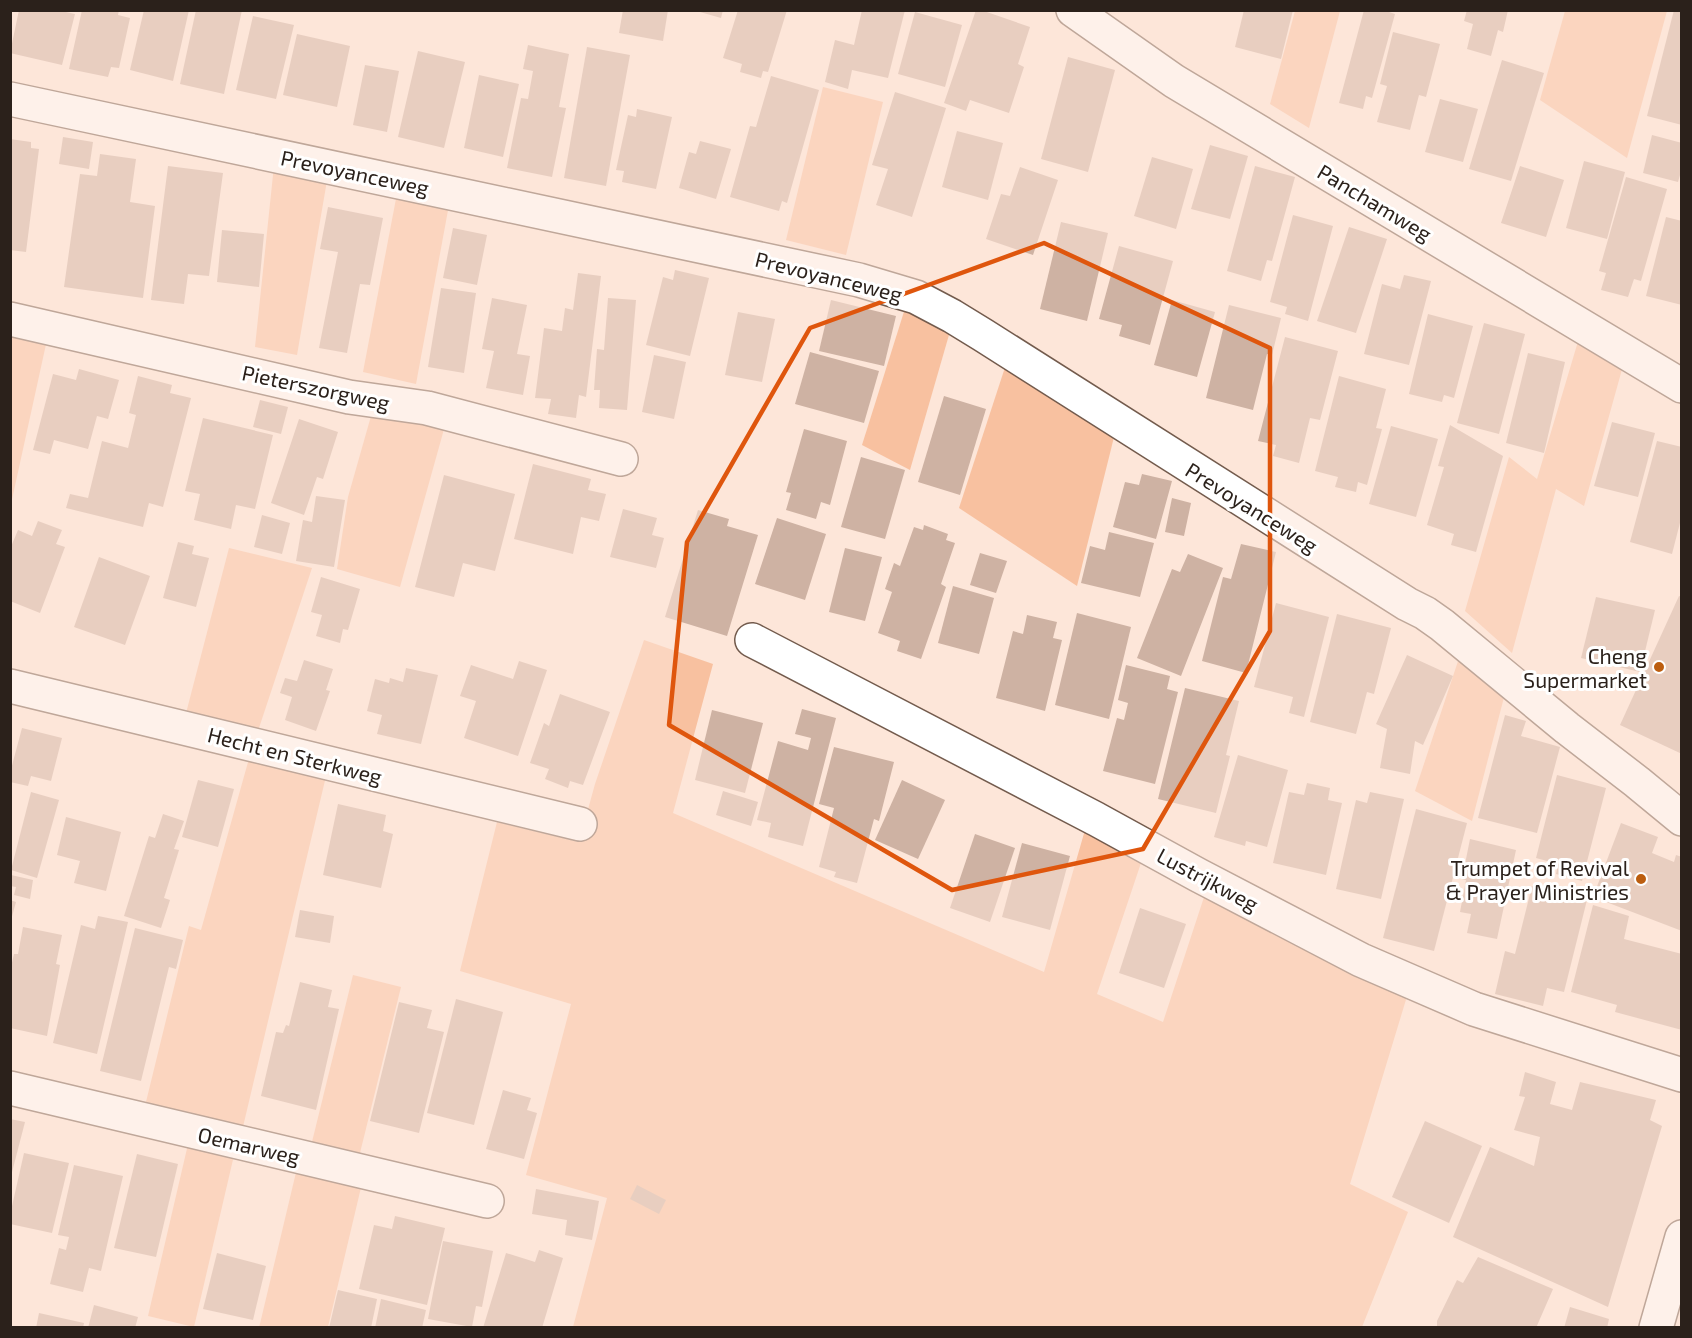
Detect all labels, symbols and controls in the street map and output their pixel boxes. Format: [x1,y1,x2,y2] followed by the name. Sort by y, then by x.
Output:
[279,144,432,200] street label: Prevoyanceweg
[1313,158,1437,246] street label: Panchamweg
[753,246,906,306] street label: Prevoyanceweg
[240,359,392,415] street label: Pieterszorgweg
[1181,456,1323,558] street label: Prevoyanceweg
[1523,643,1647,692] place label: Cheng Supermarket
[1652,660,1666,674] marker: Cheng Supermarket
[205,721,385,789] street label: Hecht en Sterkweg
[1153,842,1263,917] street label: Lustrijkweg
[1446,855,1630,904] place label: Trumpet of Revival & Prayer Ministries
[1634,872,1648,886] marker: Trumpet of Revival & Prayer Ministries
[196,1121,303,1169] street label: Oemarweg

